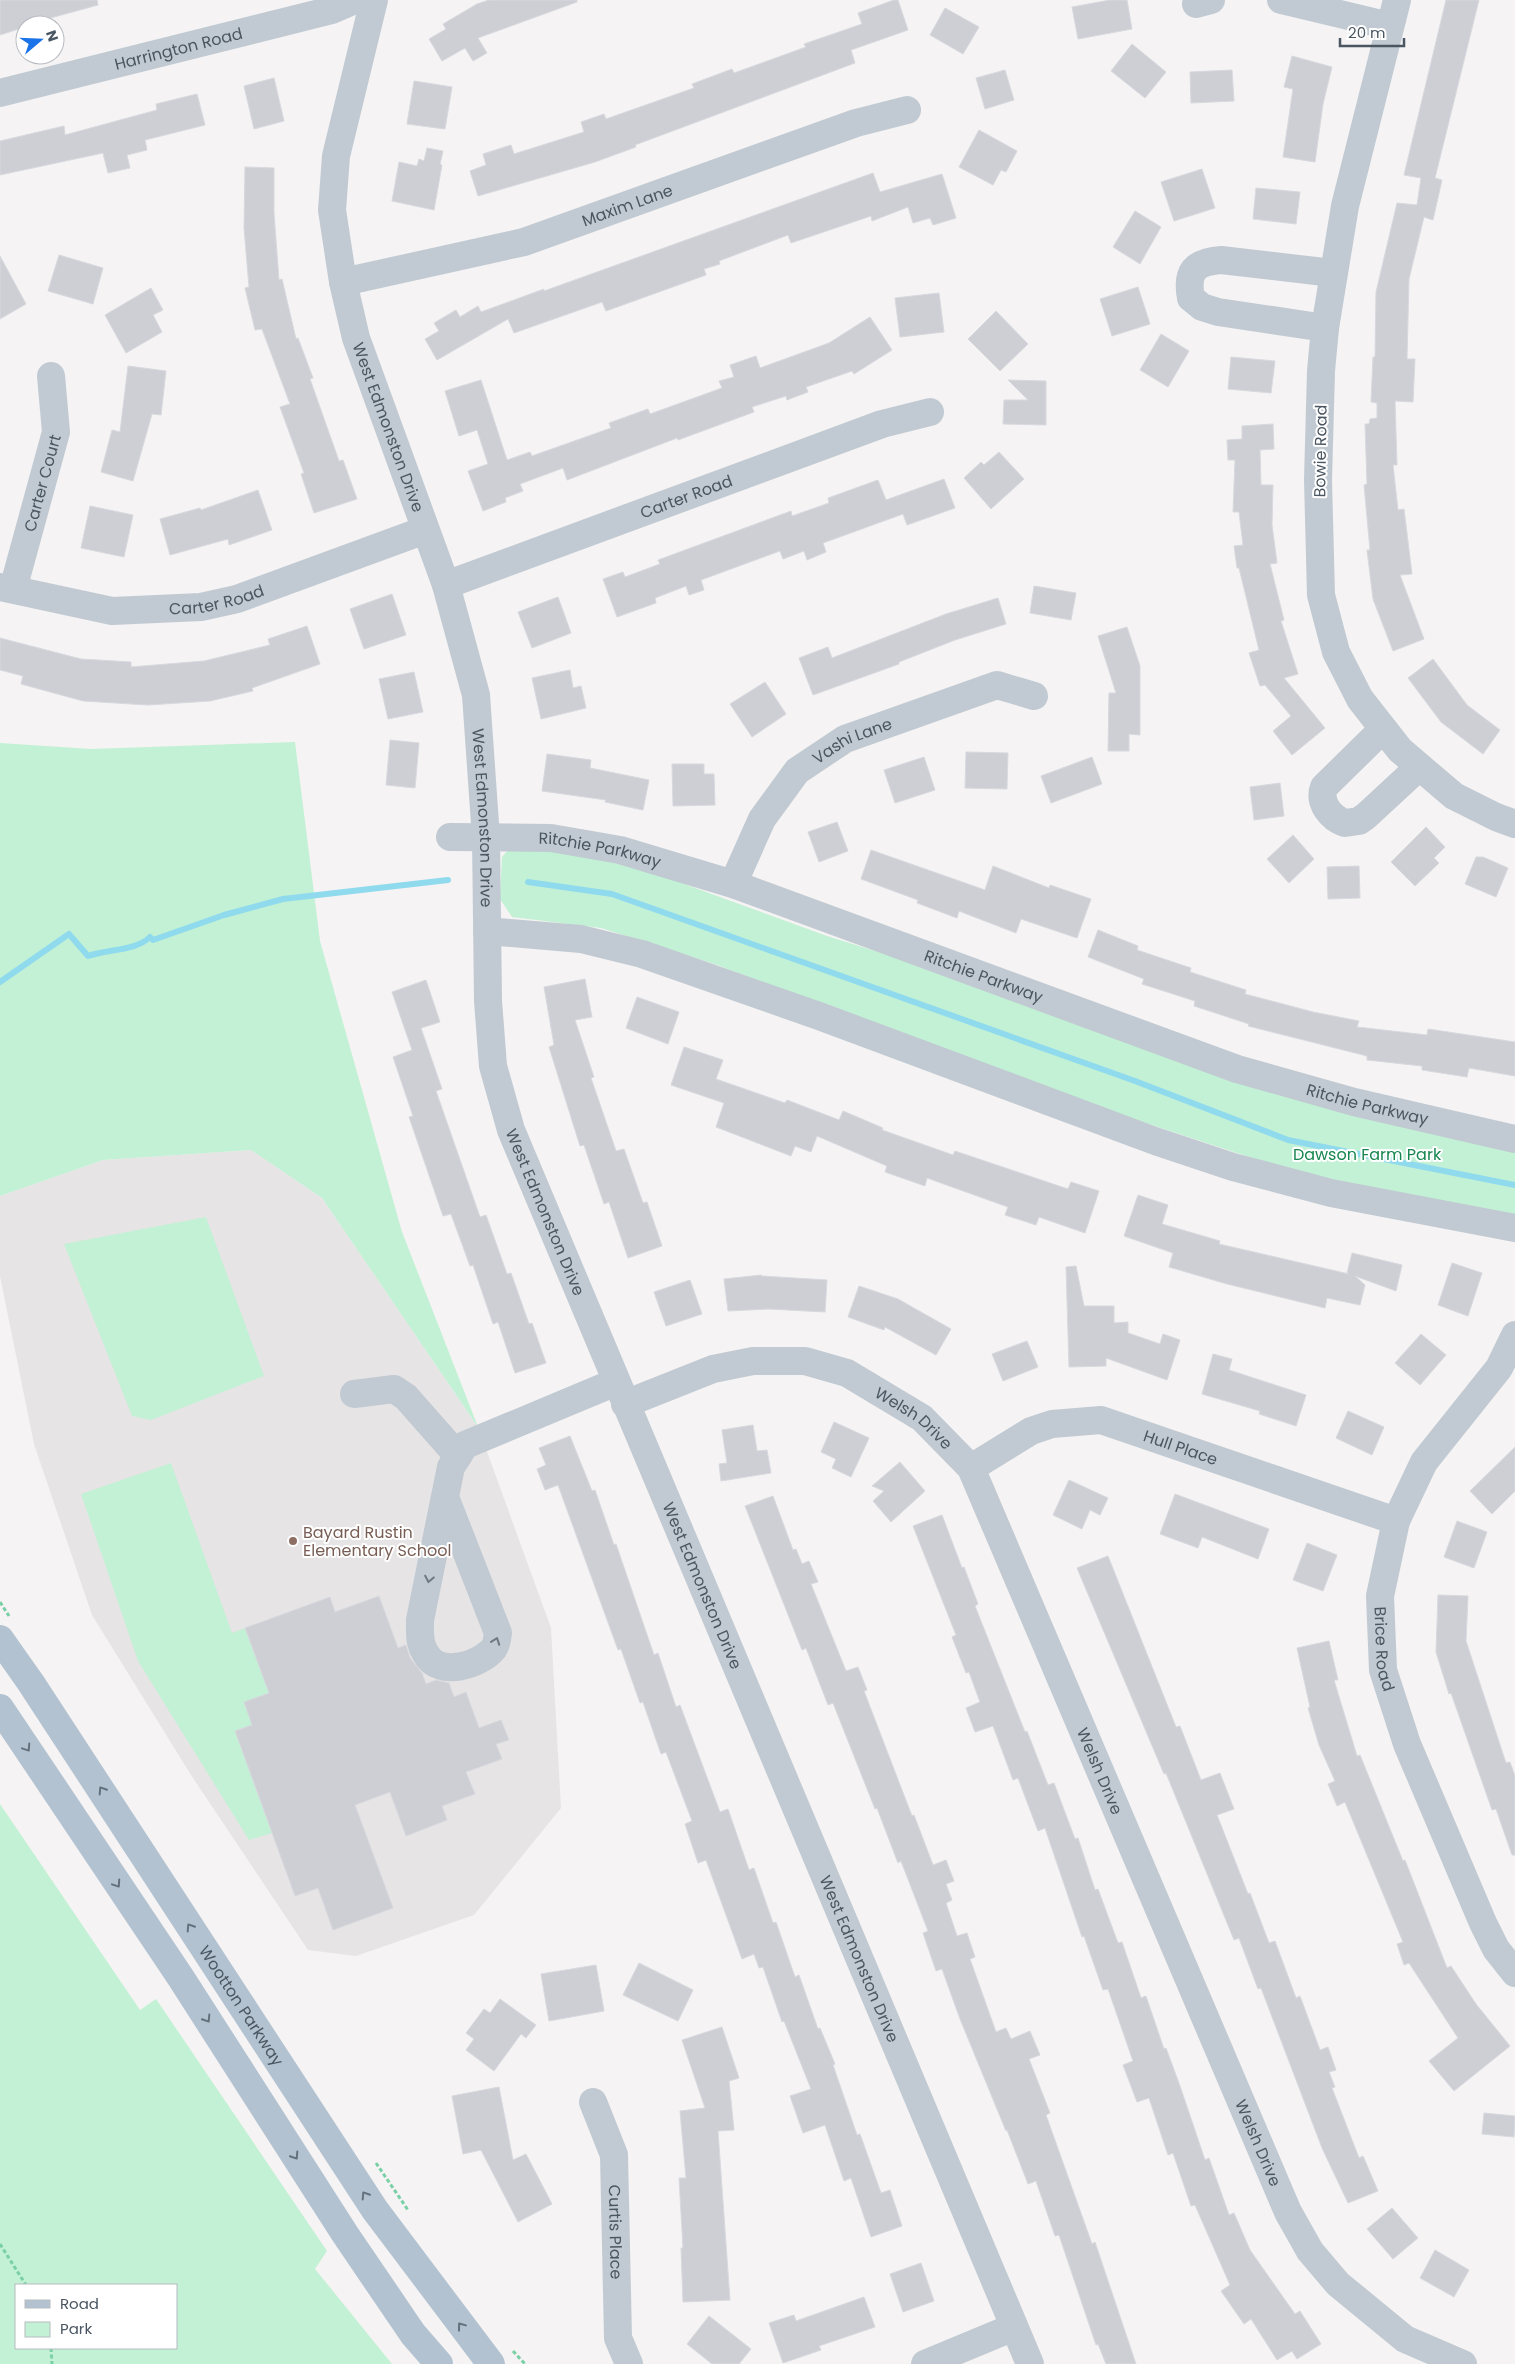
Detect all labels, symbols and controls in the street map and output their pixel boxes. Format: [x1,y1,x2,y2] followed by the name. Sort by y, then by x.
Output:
[15,15,65,65] north arrow
[1340,15,1404,47] scale bar
[112,22,245,76] street label: Harrington Road
[1348,22,1386,43] text: 20 m
[41,28,63,44] text: N
[579,179,676,232] street label: Maxim Lane
[347,339,430,516] street label: West Edmonston Drive
[1308,404,1333,498] street label: Bowie Road
[18,432,67,534] street label: Carter Court
[637,469,736,524] street label: Carter Road
[169,579,267,620] street label: Carter Road
[808,712,895,770] street label: Vashi Lane
[466,728,498,908] street label: West Edmonston Drive
[538,827,664,874] street label: Ritchie Parkway
[921,944,1046,1009] street label: Ritchie Parkway
[1304,1078,1430,1131] street label: Ritchie Parkway
[500,1125,590,1299] street label: West Edmonston Drive
[1293,1143,1442,1166] park label: Dawson Farm Park
[870,1381,958,1455] street label: Welsh Drive
[1140,1424,1221,1471] street label: Hull Place
[657,1499,747,1673] street label: West Edmonston Drive
[303,1521,451,1562] place label: Bayard Rustin Elementary School
[287,1535,299,1547] marker: Bayard Rustin Elementary School
[424,1575,434,1584] one-way arrow
[1368,1606,1400,1694] street label: Brice Road
[490,1637,500,1646] one-way arrow
[1071,1724,1128,1818] street label: Welsh Drive
[21,1743,30,1752] one-way arrow
[99,1787,108,1796] one-way arrow
[814,1872,904,2046] street label: West Edmonston Drive
[111,1878,121,1887] one-way arrow
[187,1923,196,1932] one-way arrow
[193,1941,289,2071] street label: Wootton Parkway
[201,2013,210,2023] one-way arrow
[1229,2096,1287,2190] street label: Welsh Drive
[289,2150,298,2159] one-way arrow
[603,2184,628,2280] street label: Curtis Place
[362,2191,371,2200] one-way arrow
[15,2284,178,2349] legend
[60,2293,99,2314] text: Road
[60,2318,92,2339] text: Park
[458,2322,467,2332] one-way arrow

